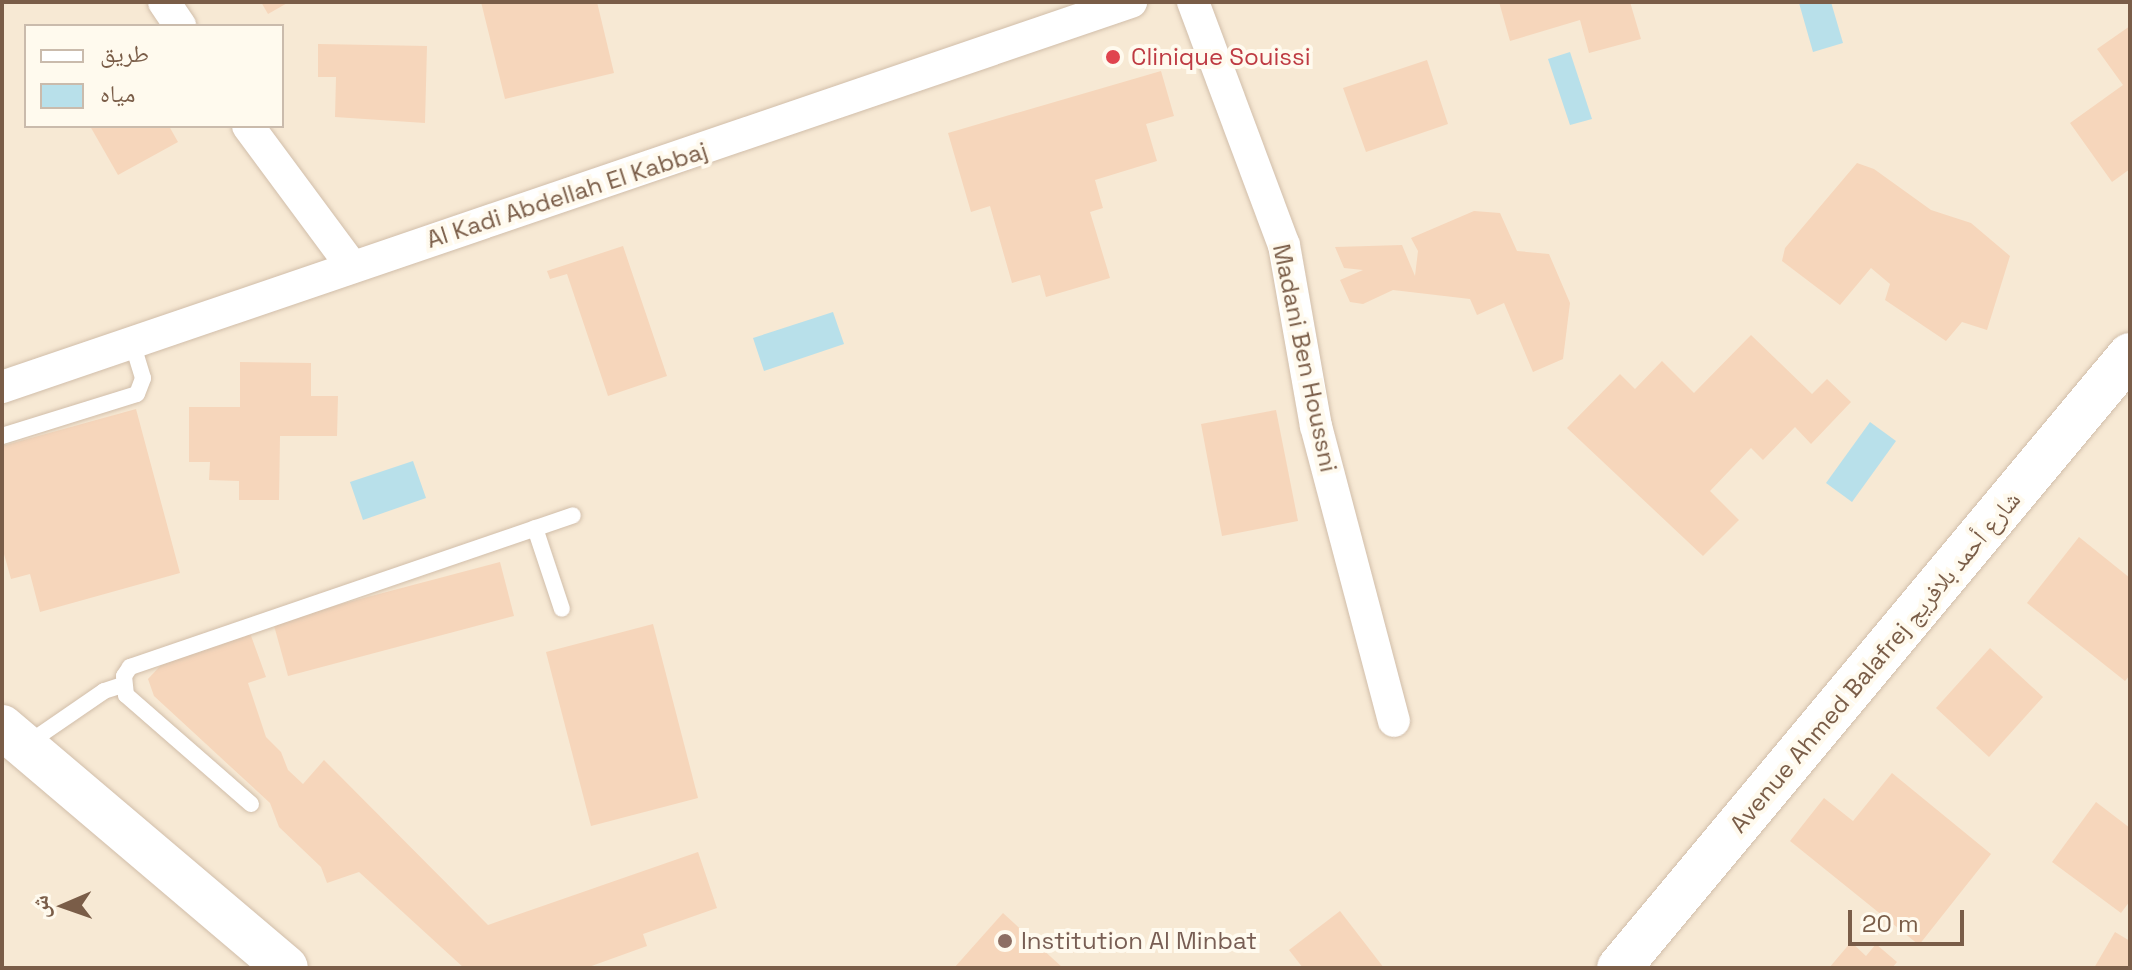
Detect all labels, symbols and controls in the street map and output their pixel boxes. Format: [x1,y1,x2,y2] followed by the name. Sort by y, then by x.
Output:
[24,24,284,128] legend
[100,38,149,69] text: طريق
[1131,43,1311,71] place label: Clinique Souissi
[1102,46,1124,68] marker: Clinique Souissi
[100,78,135,109] text: مياه
[423,136,711,254] street label: Al Kadi Abdellah El Kabbaj
[1267,241,1343,475] street label: Madani Ben Houssni
[1724,485,2026,839] street label: Avenue Ahmed Balafrej شارع أحمد بلافريج
[24,866,104,946] north arrow
[1852,894,1968,944] scale bar
[26,895,54,919] text: ش
[1862,908,1919,939] text: 20 m
[1021,927,1257,955] place label: Institution Al Minbat
[996,932,1014,950] marker: Institution Al Minbat

